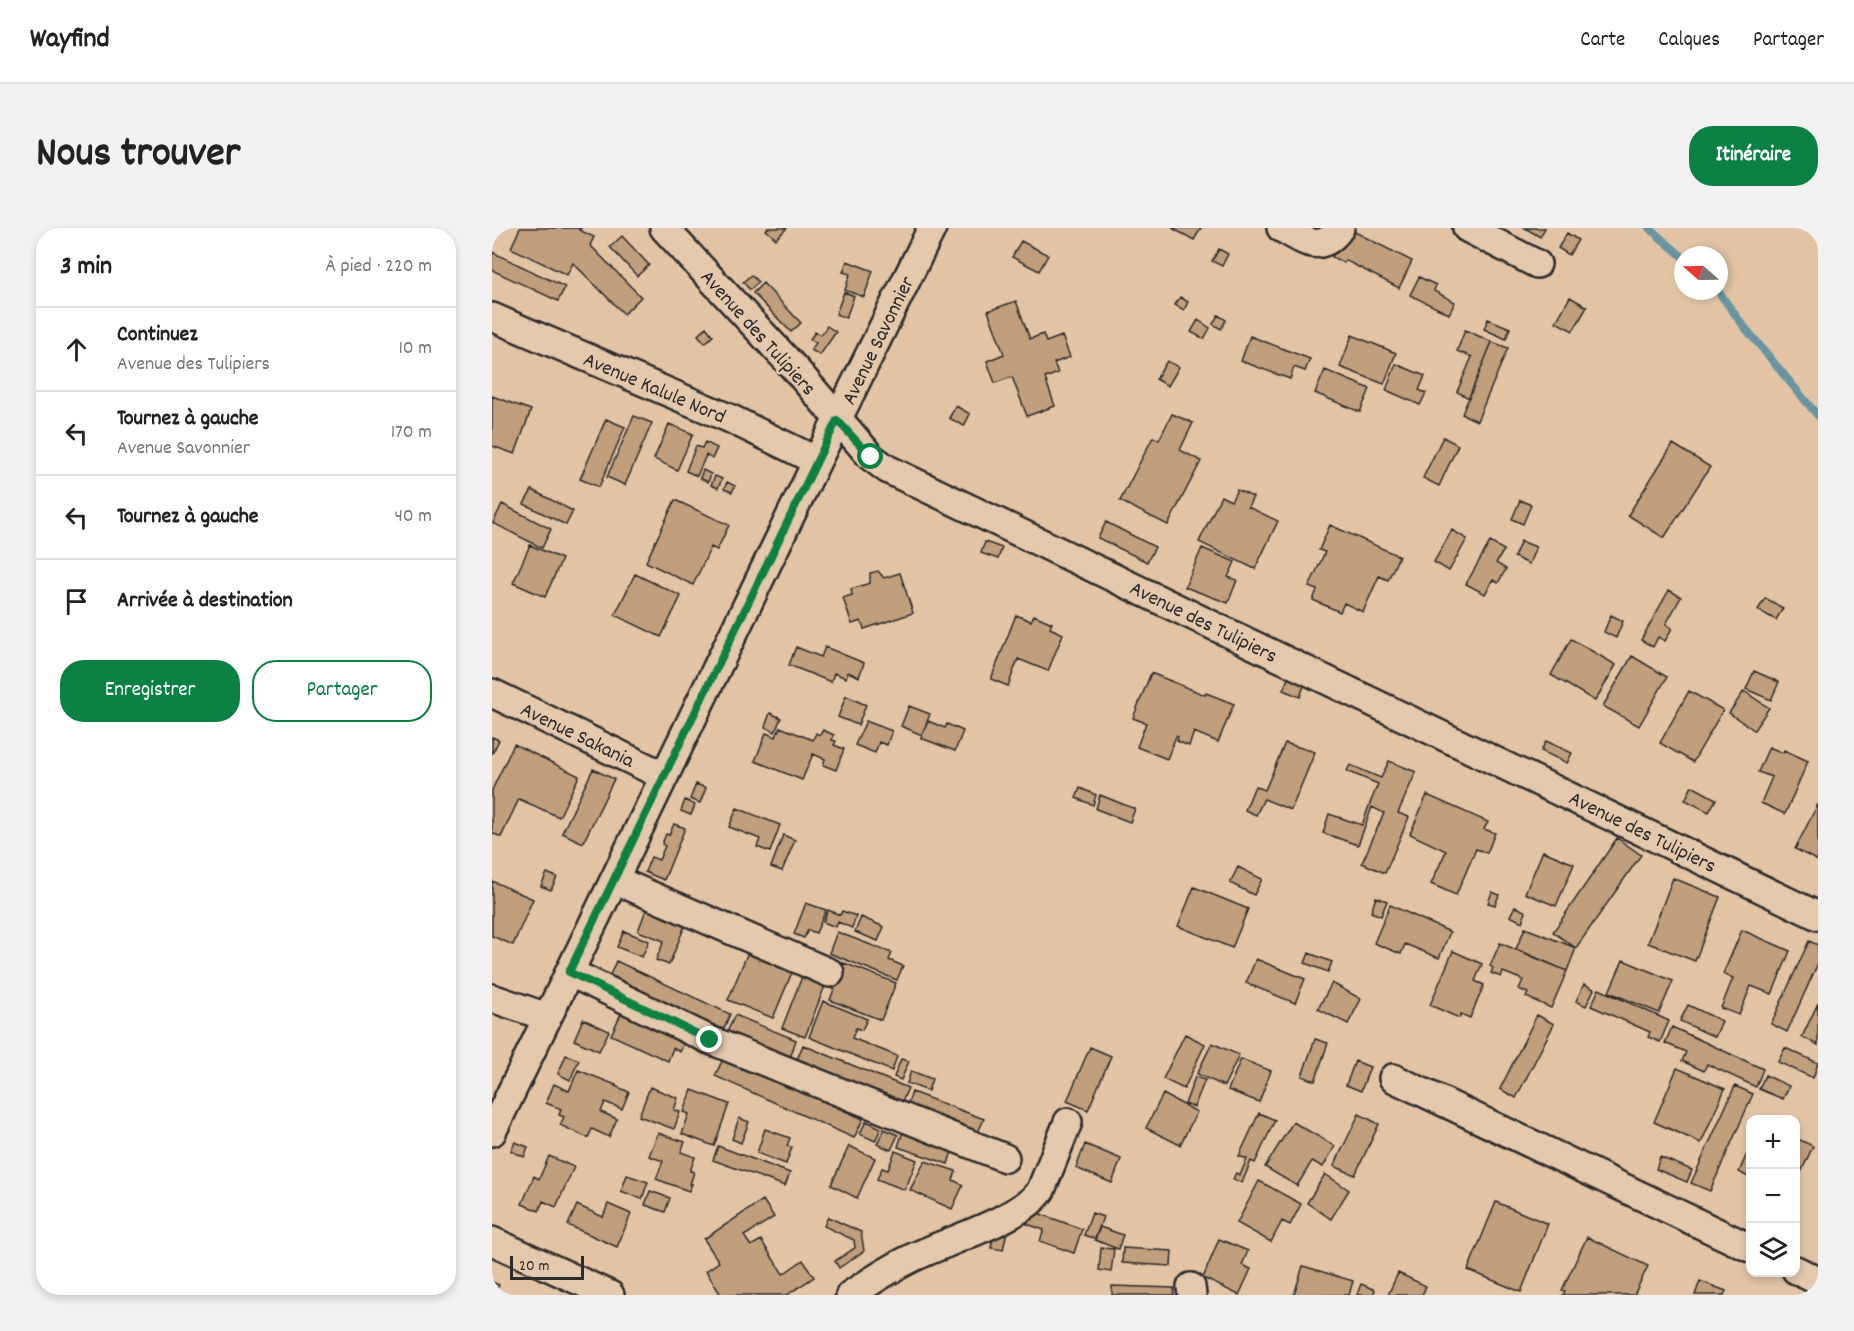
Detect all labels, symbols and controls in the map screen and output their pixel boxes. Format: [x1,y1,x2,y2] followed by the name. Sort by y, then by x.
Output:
[30,21,110,61] text: Wayfind
[1580,26,1625,56] text: Carte
[1658,26,1720,56] text: Calques
[1753,26,1824,56] text: Partager
[36,126,240,186] text: Nous trouver
[1689,126,1818,186] button: Itinéraire
[1674,246,1728,300] north arrow
[60,249,112,286] text: 3 min
[326,253,432,281] text: À pied · 220 m
[692,264,822,404] street label: Avenue des Tulipiers
[836,272,924,411] street label: Avenue Savonnier
[117,320,198,351] text: Continuez
[60,333,93,366] icon: ahead
[398,335,432,363] text: 10 m
[578,346,730,433] street label: Avenue Kalule Nord
[117,351,270,379] text: Avenue des Tulipiers
[117,404,259,435] text: Tournez à gauche
[60,417,93,450] icon: left
[391,419,432,447] text: 170 m
[117,435,250,463] text: Avenue Savonnier
[857,443,883,469] route start
[60,501,93,534] icon: left
[117,502,259,533] text: Tournez à gauche
[394,503,432,531] text: 40 m
[1124,575,1281,672] street label: Avenue des Tulipiers
[60,585,93,618] icon: arrive
[117,586,293,617] text: Arrivée à destination
[60,660,240,722] button: Enregistrer
[252,660,432,722] button: Partager
[515,696,640,778] street label: Avenue Sakania
[1563,785,1720,882] street label: Avenue des Tulipiers
[696,1026,722,1052] route end
[1746,1115,1800,1277] map controls
[1746,1115,1800,1169] button: +
[1746,1169,1800,1223] button: −
[1746,1223,1800,1277] button: layers
[510,1253,584,1280] scale bar
[519,1255,549,1278] text: 20 m

